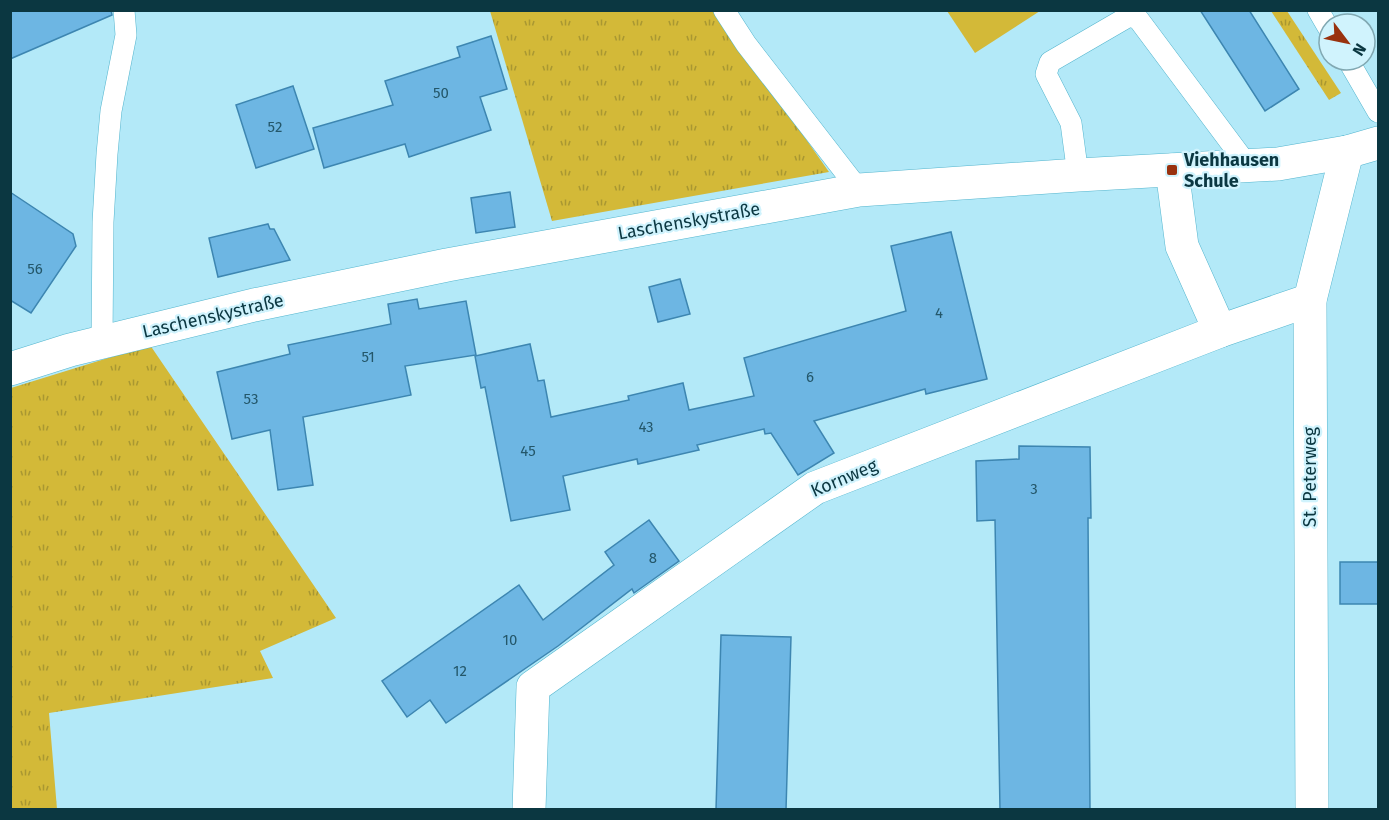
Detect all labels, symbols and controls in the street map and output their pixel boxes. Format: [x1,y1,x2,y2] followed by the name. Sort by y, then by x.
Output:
[1317,12,1377,72] north arrow
[1348,40,1370,59] text: N
[433,84,449,102] house number: 50
[268,118,282,136] house number: 52
[1183,149,1279,192] place label: Viehhausen Schule
[1165,163,1179,177] marker: Viehhausen Schule
[616,198,762,244] street label: Laschenskystraße
[27,260,43,278] house number: 56
[140,289,286,343] street label: Laschenskystraße
[935,304,943,322] house number: 4
[361,348,375,366] house number: 51
[806,368,814,386] house number: 6
[244,390,258,408] house number: 53
[638,418,654,436] house number: 43
[1299,426,1321,527] street label: St. Peterweg
[520,442,536,460] house number: 45
[807,454,881,502] street label: Kornweg
[1030,480,1038,498] house number: 3
[649,549,657,567] house number: 8
[503,631,517,649] house number: 10
[453,662,467,680] house number: 12

